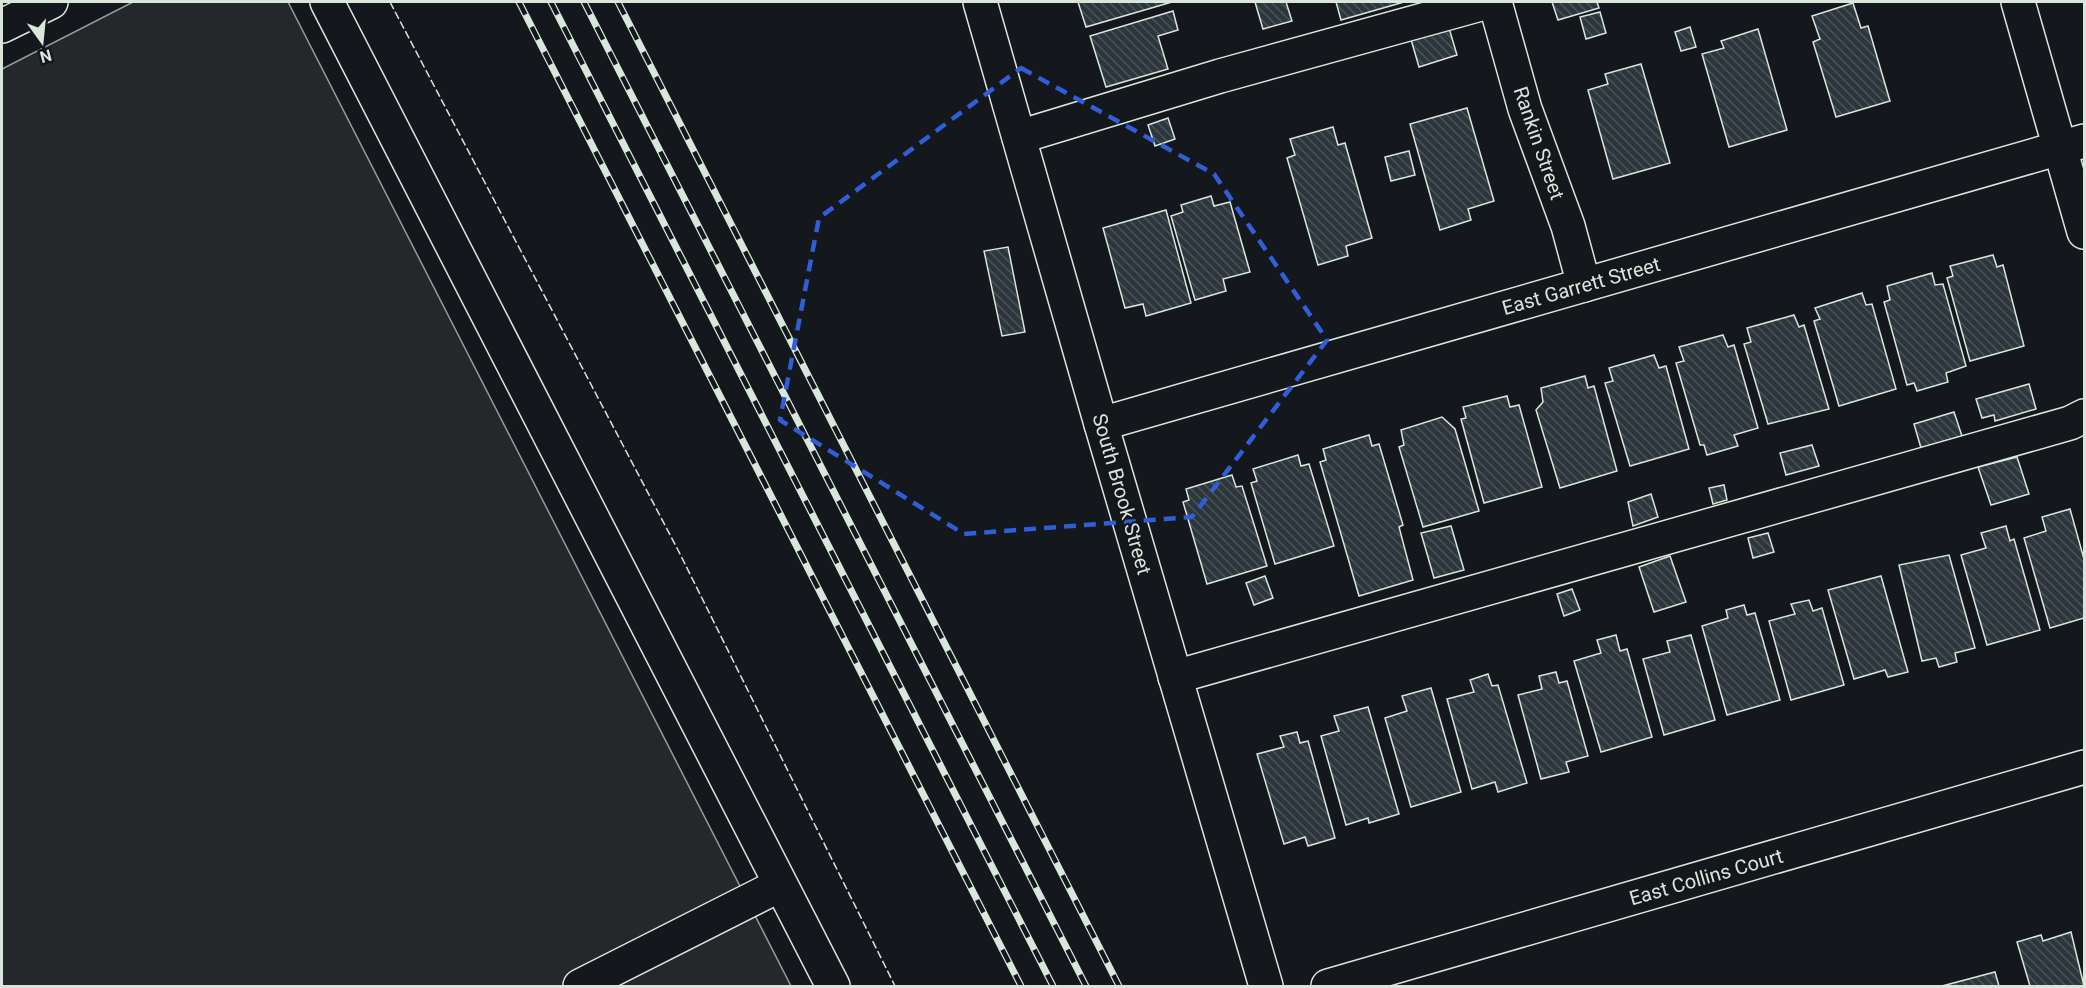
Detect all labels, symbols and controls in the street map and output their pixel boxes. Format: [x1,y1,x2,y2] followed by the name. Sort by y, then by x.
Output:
[12,12,72,72] north arrow
[38,45,54,67] text: N
[1508,83,1570,203] street label: Rankin Street
[1499,252,1663,320] street label: East Garrett Street
[1088,411,1156,577] street label: South Brook Street
[1626,844,1786,910] street label: East Collins Court

